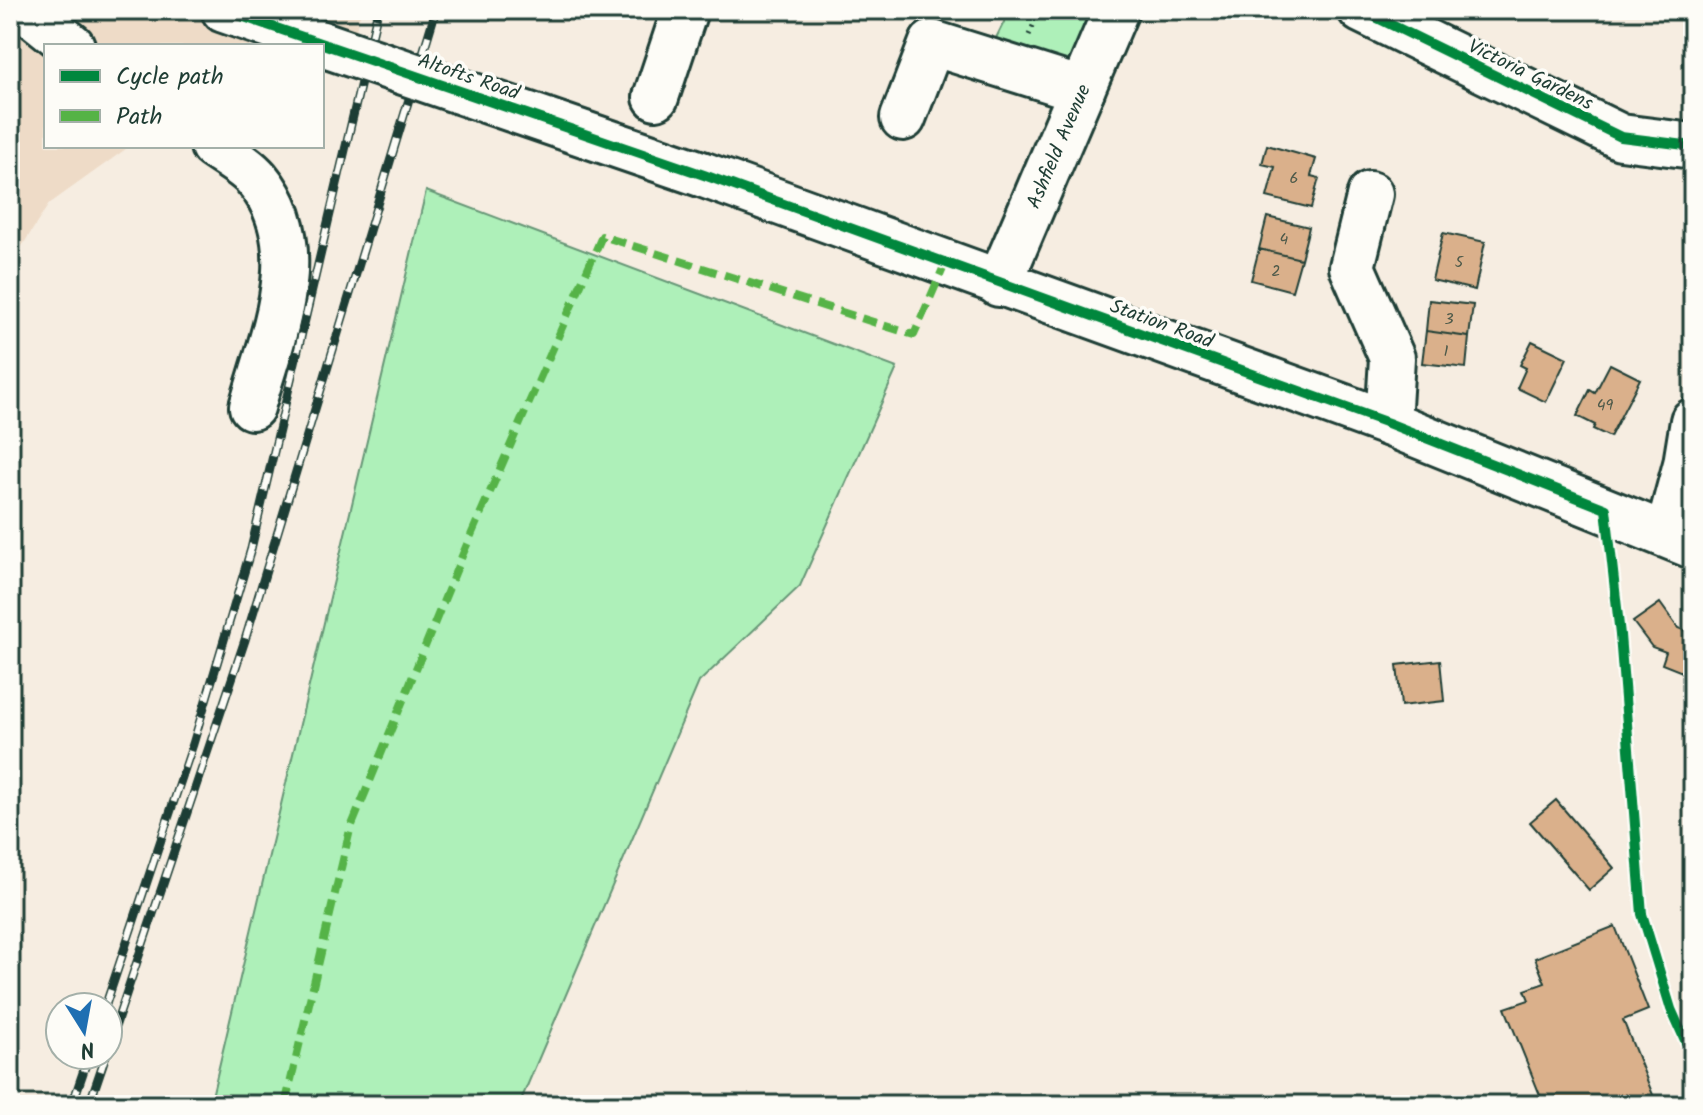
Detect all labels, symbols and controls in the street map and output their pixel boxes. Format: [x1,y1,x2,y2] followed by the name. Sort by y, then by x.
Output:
[1462,32,1599,120] street label: Victoria Gardens
[44,44,324,148] legend
[413,46,525,111] street label: Altofts Road
[116,58,224,97] text: Cycle path
[1019,79,1101,214] street label: Ashfield Avenue
[116,98,162,137] text: Path
[1290,166,1298,191] house number: 6
[1280,227,1289,252] house number: 4
[1455,250,1465,275] house number: 5
[1271,259,1281,284] house number: 2
[1105,291,1219,359] street label: Station Road
[1444,307,1454,332] house number: 3
[1443,339,1449,364] house number: 1
[1597,393,1614,418] house number: 49
[44,991,124,1071] north arrow
[77,1030,97,1067] text: N

